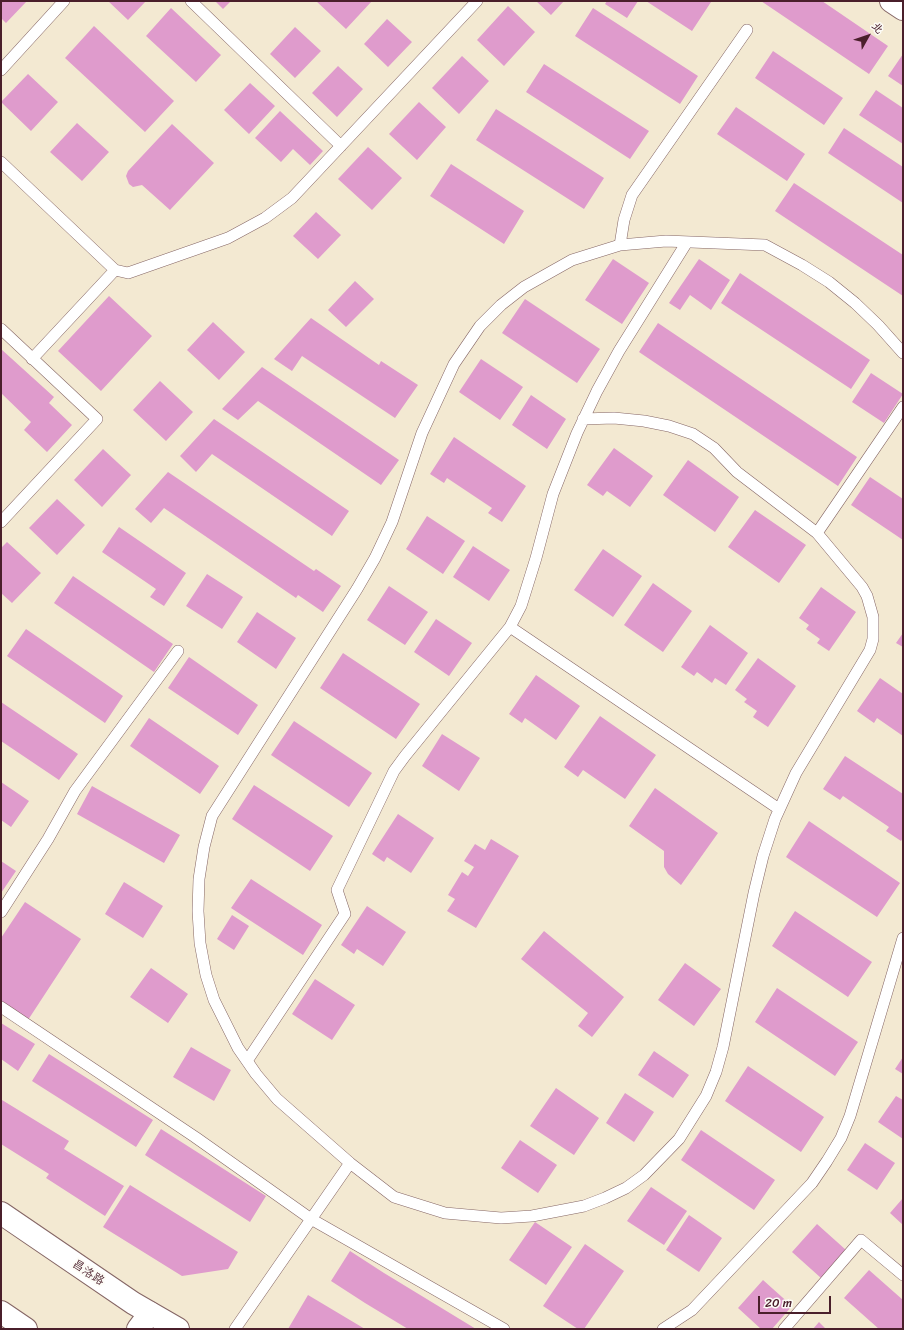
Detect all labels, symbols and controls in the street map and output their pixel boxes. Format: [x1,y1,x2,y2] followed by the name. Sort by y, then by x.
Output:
[848,16,888,56] north arrow
[867,18,888,38] text: 北
[69,1257,107,1289] street label: 昌洛路
[760,1288,833,1314] scale bar
[765,1292,792,1314] text: 20 m

